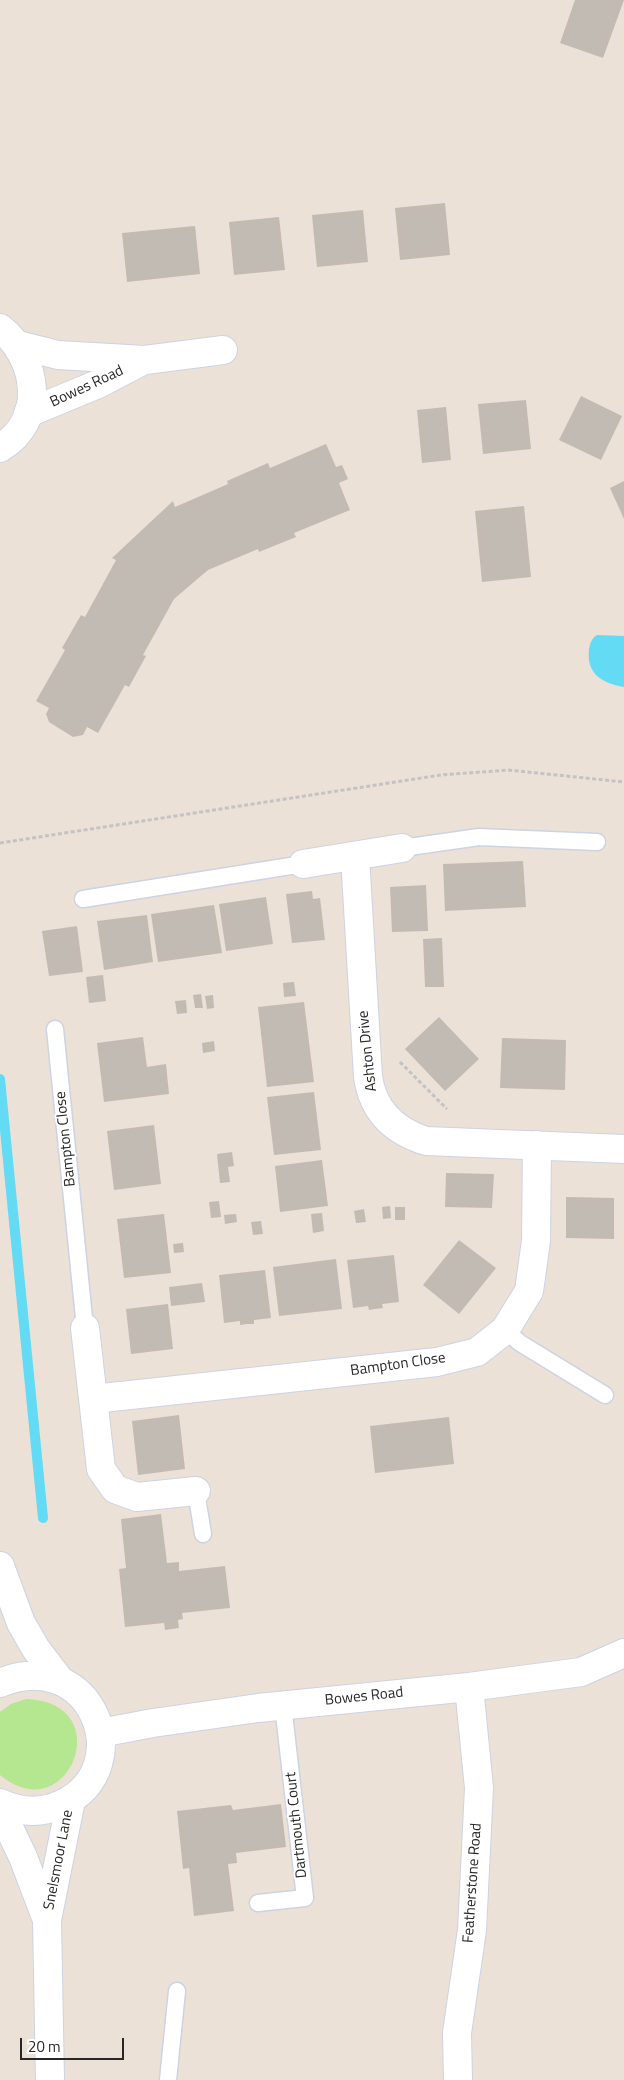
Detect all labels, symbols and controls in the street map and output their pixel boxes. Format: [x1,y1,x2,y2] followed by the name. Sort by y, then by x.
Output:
[48,362,126,412] street label: Bowes Road
[355,1010,381,1092] street label: Ashton Drive
[52,1090,80,1188] street label: Bampton Close
[349,1349,447,1381] street label: Bampton Close
[324,1684,404,1710] street label: Bowes Road
[282,1771,312,1879] street label: Dartmouth Court
[40,1809,78,1911] street label: Snelsmoor Lane
[460,1822,486,1944] street label: Featherstone Road
[22,2028,126,2060] scale bar
[28,2035,61,2058] text: 20 m

